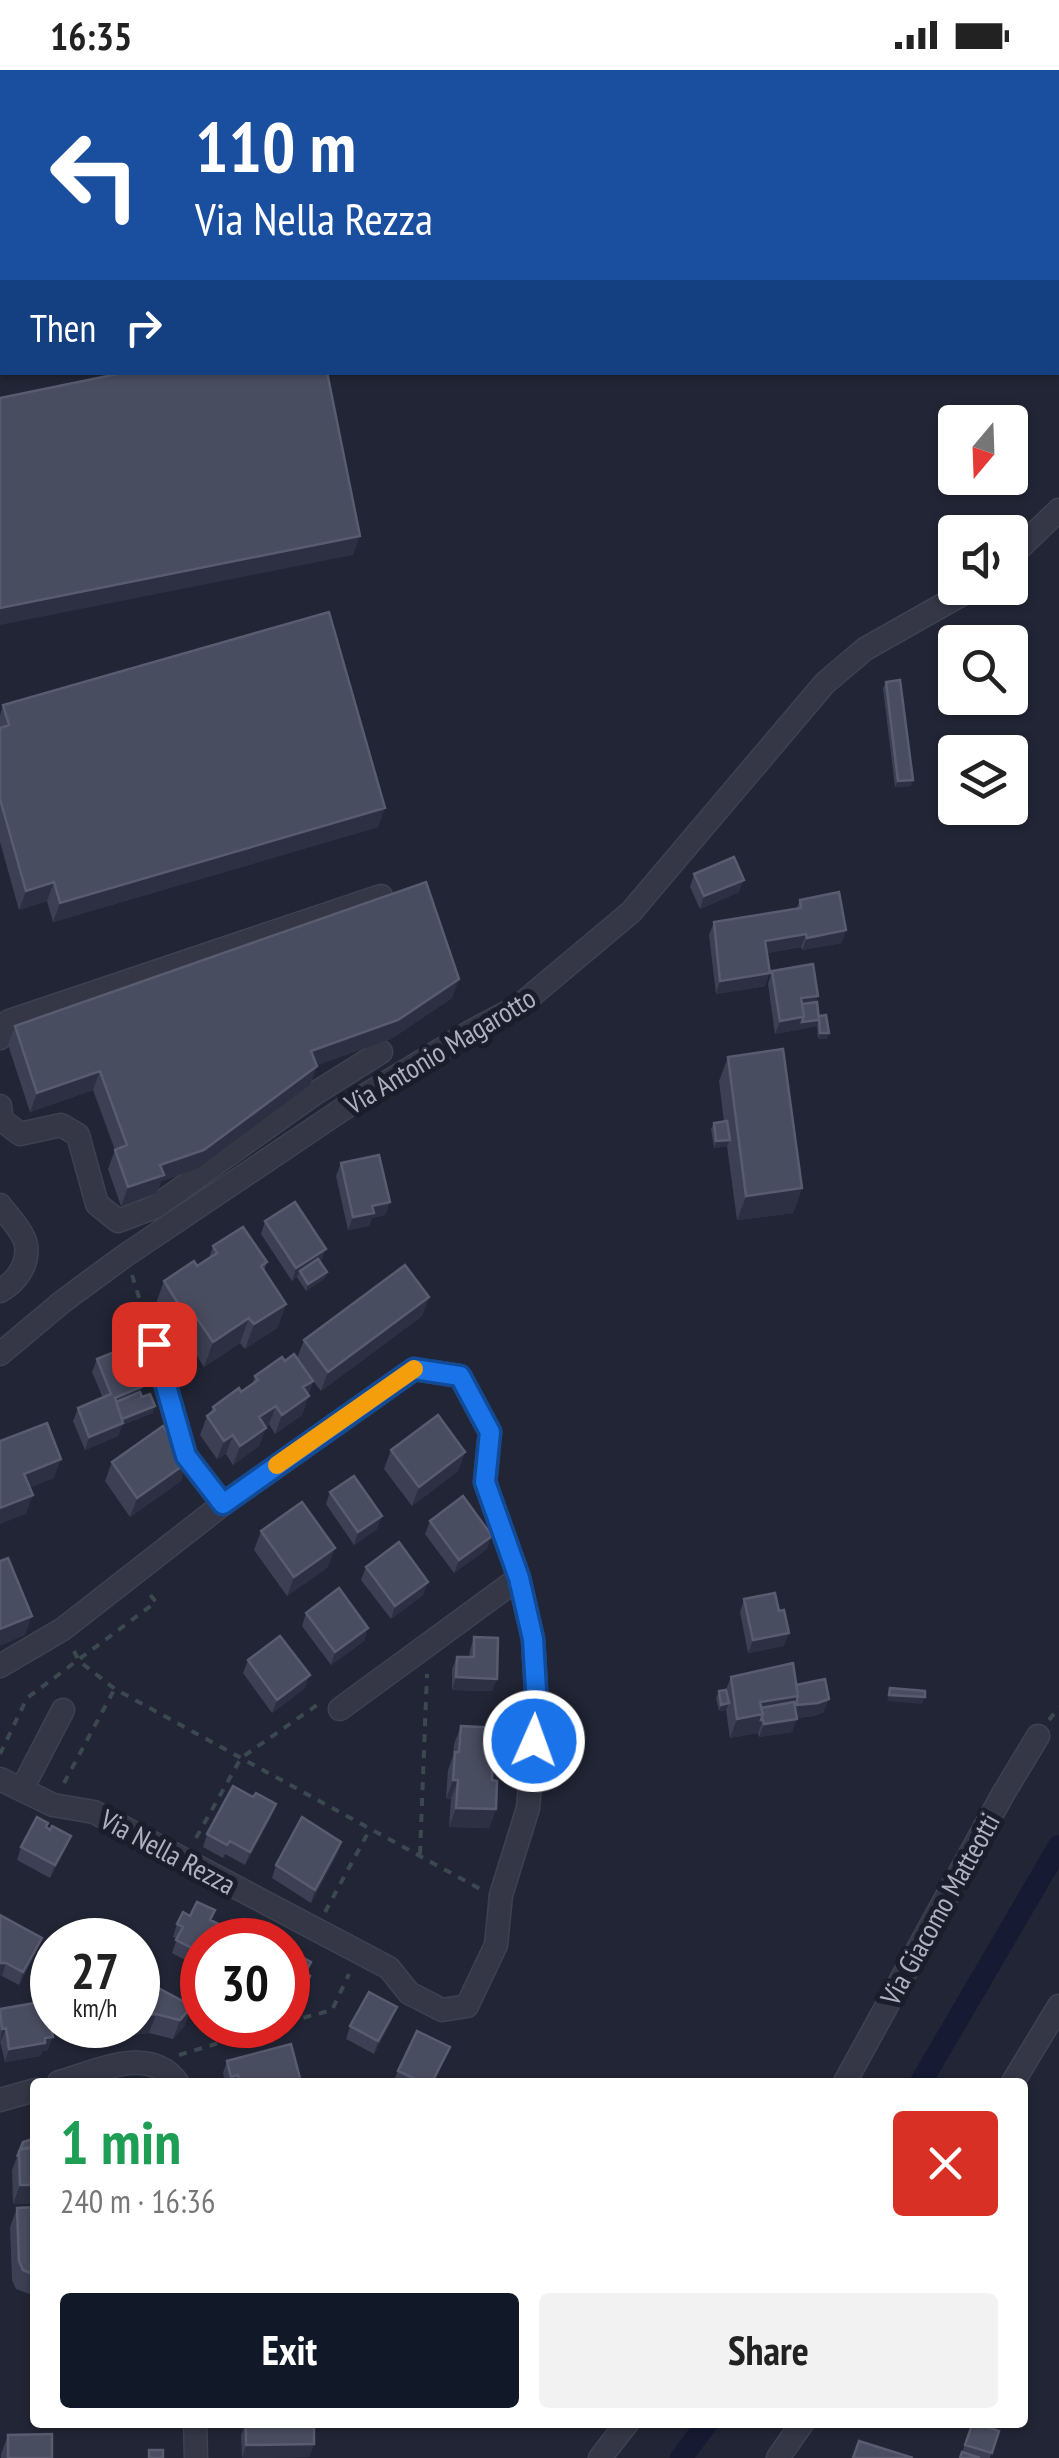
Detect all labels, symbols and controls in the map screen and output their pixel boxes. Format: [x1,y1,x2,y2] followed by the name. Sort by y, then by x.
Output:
[50,11,132,60] text: 16:35
[195,101,356,191] text: 110 m
[30,110,160,240] icon: left
[195,189,433,247] text: Via Nella Rezza
[116,300,171,355] icon: right
[30,303,96,352] text: Then
[938,405,1028,495] north arrow
[938,405,1028,825] map controls
[938,515,1028,605] button: sound
[938,625,1028,715] button: search
[938,735,1028,825] button: layers
[337,979,542,1123] street label: Via Antonio Magarotto
[112,1302,197,1387] pin
[127,1317,182,1372] icon: arrive
[482,1689,586,1793] position arrow
[93,1800,242,1903] street label: Via Nella Rezza
[871,1806,1008,2012] street label: Via Giacomo Matteotti
[180,1918,310,2048] speed limit sign: 30
[71,1938,119,2003] text: 27
[73,1992,117,2024] text: km/h
[60,2103,181,2181] text: 1 min
[893,2111,998,2216] button: close
[60,2180,215,2222] text: 240 m · 16:36
[60,2293,519,2408] button: Exit
[539,2293,998,2408] button: Share

